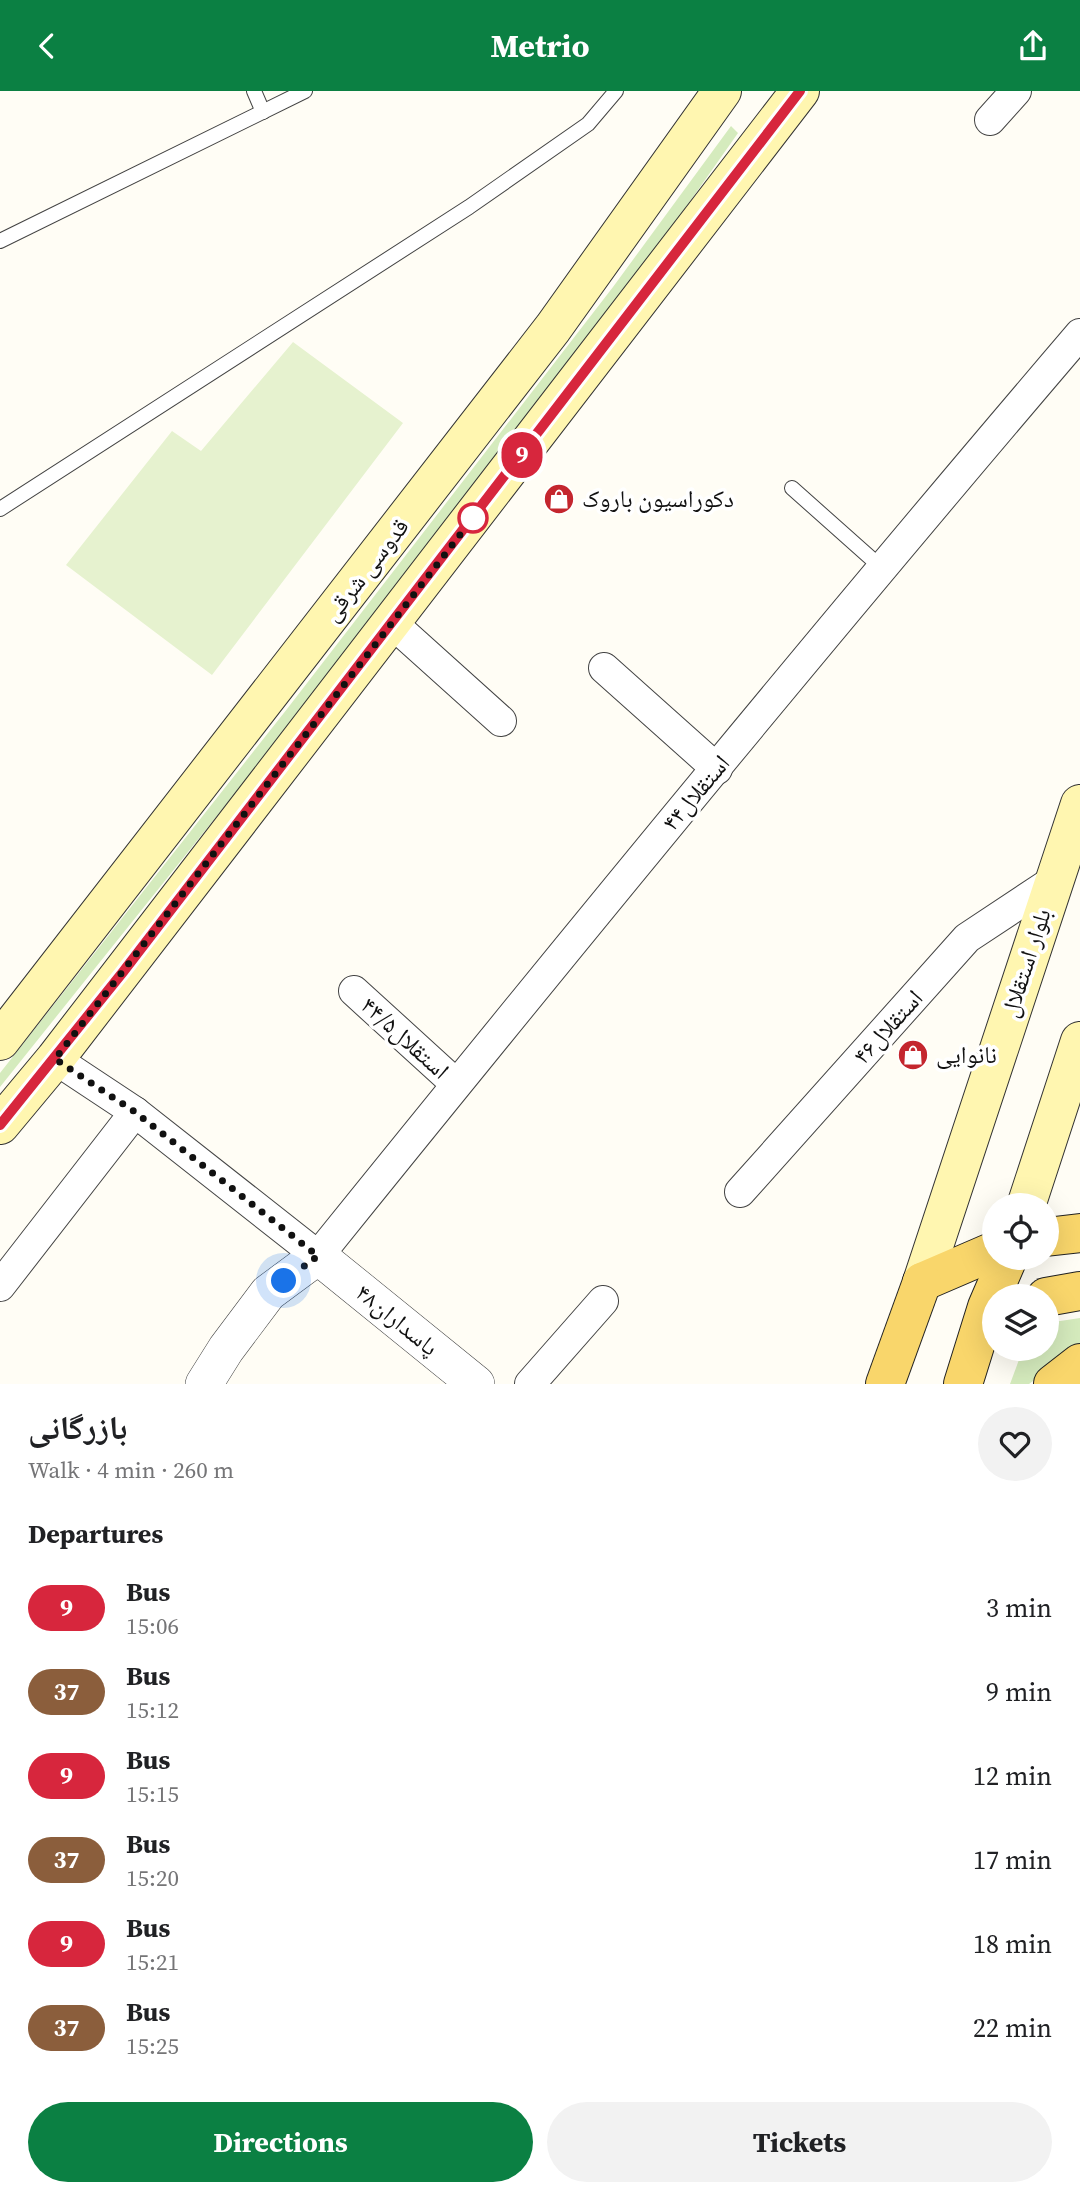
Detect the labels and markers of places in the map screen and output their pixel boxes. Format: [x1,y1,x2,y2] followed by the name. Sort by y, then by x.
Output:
[542,482,576,516] shop icon: دکوراسیون باروک
[582,482,734,515] place label: دکوراسیون باروک
[458,503,488,533] unlabelled marker
[896,1038,930,1072] shop icon: نانوایی
[936,1038,997,1071] place label: نانوایی

